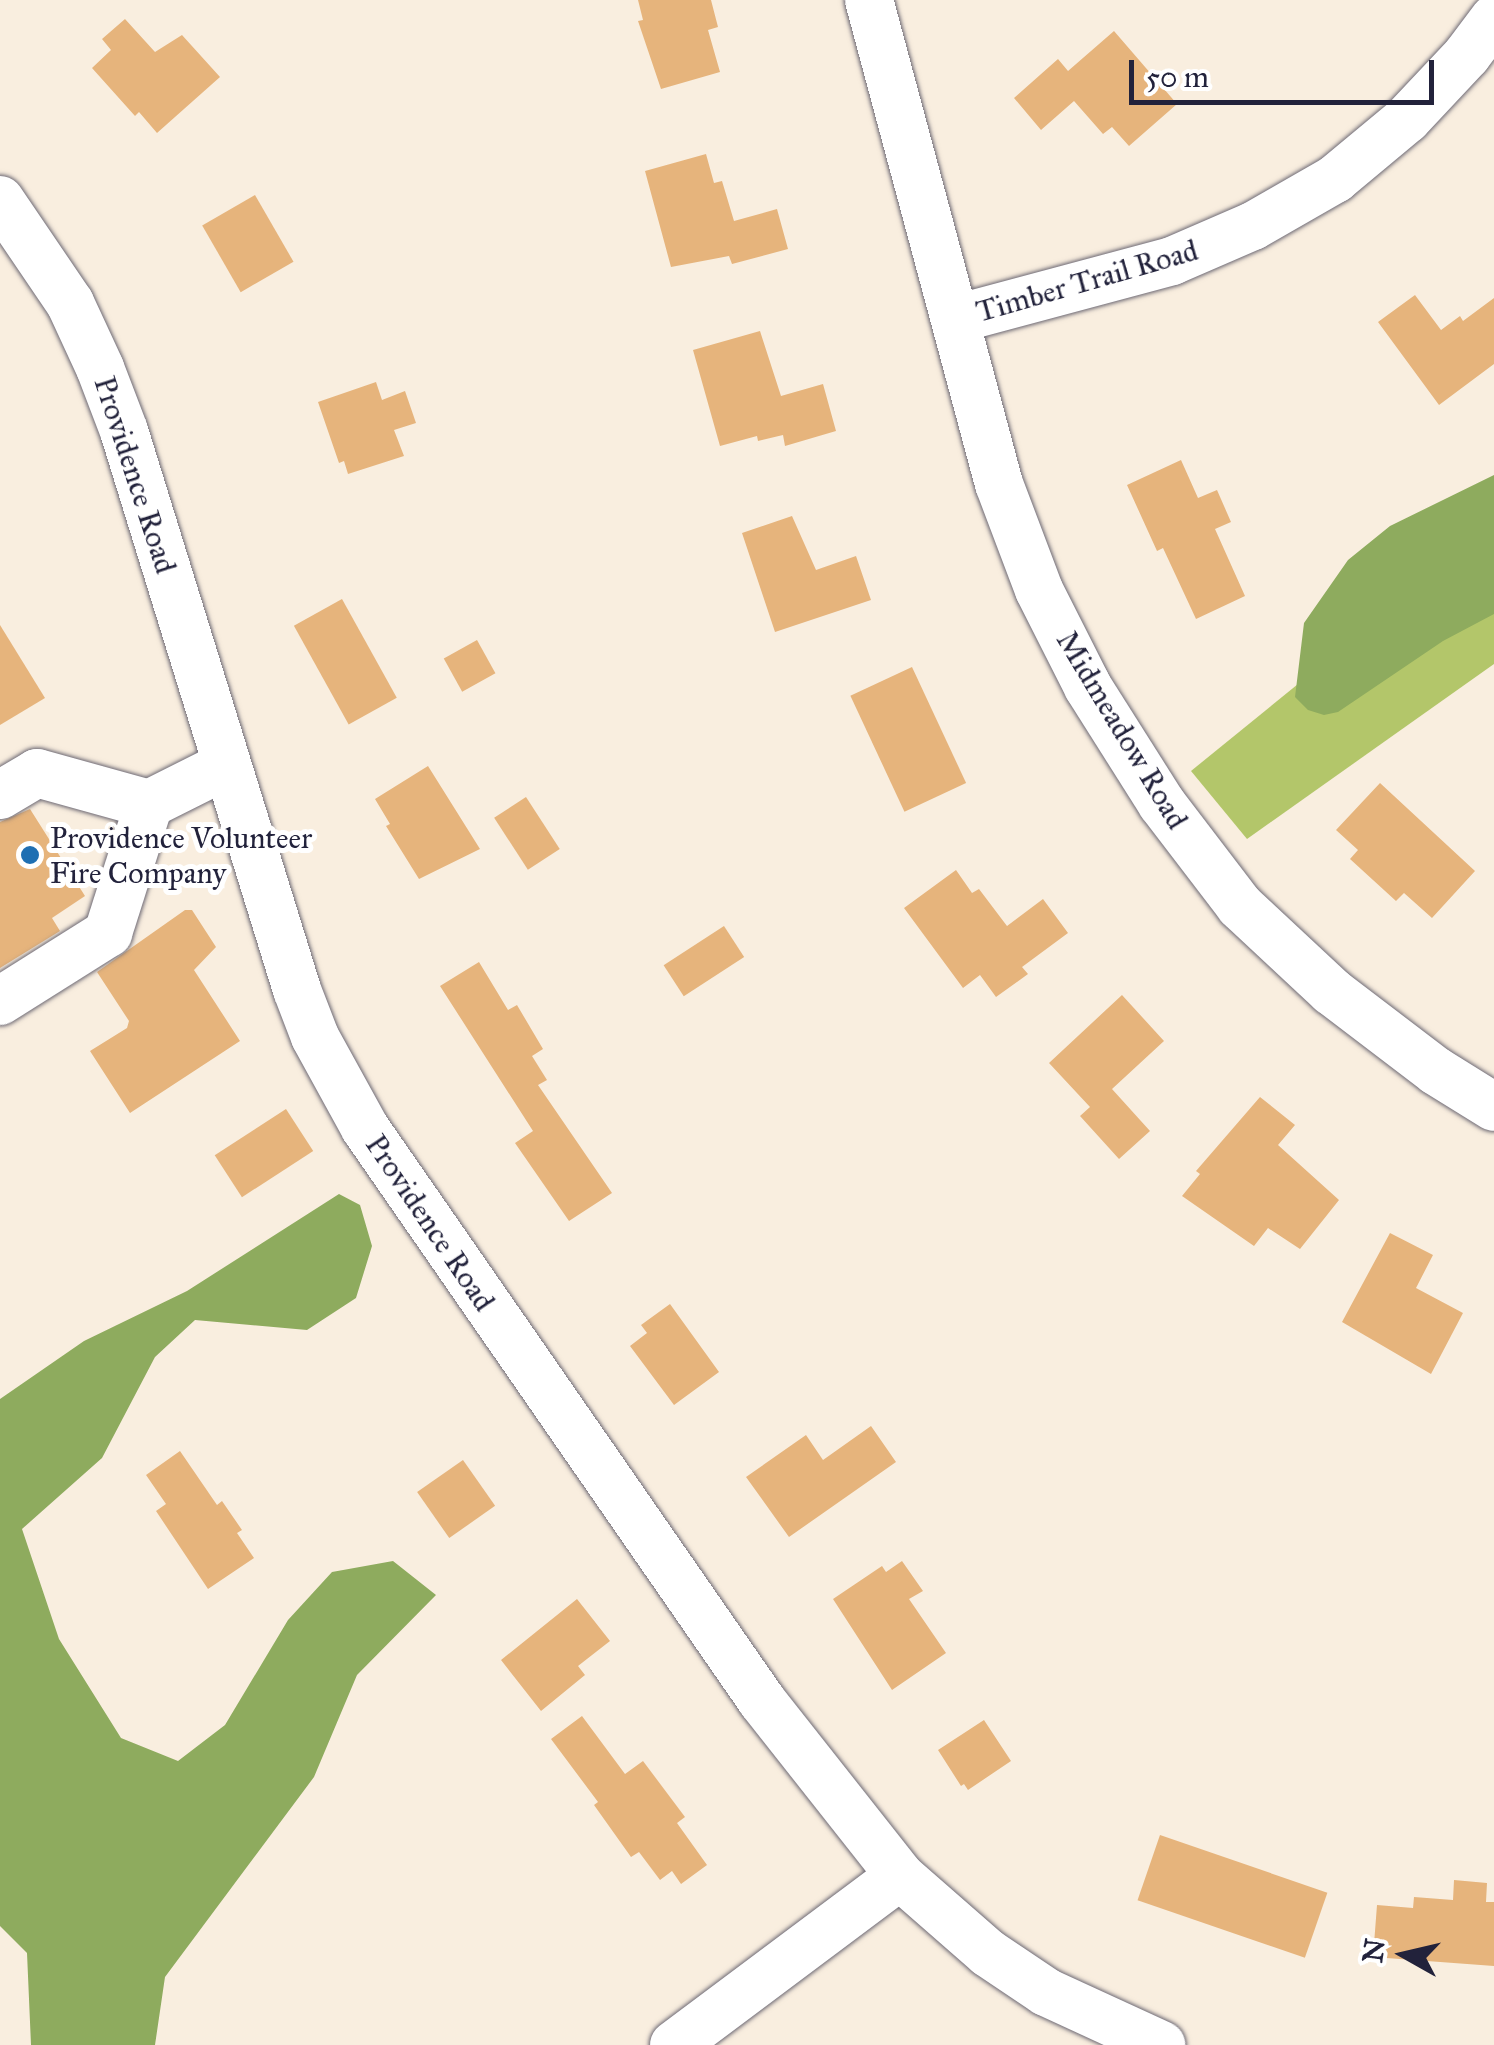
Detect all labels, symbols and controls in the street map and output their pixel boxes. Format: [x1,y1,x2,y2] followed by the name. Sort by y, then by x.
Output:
[1134,40,1439,102] scale bar
[1146,59,1209,95] text: 50 m
[972,232,1202,330] street label: Timber Trail Road
[86,372,184,578] street label: Providence Road
[1049,624,1195,836] street label: Midmeadow Road
[50,820,312,890] place label: Providence Volunteer Fire Company
[19,844,41,866] marker: Providence Volunteer Fire Company
[358,1128,502,1318] street label: Providence Road
[1354,1905,1454,2005] north arrow
[1355,1937,1393,1965] text: N

